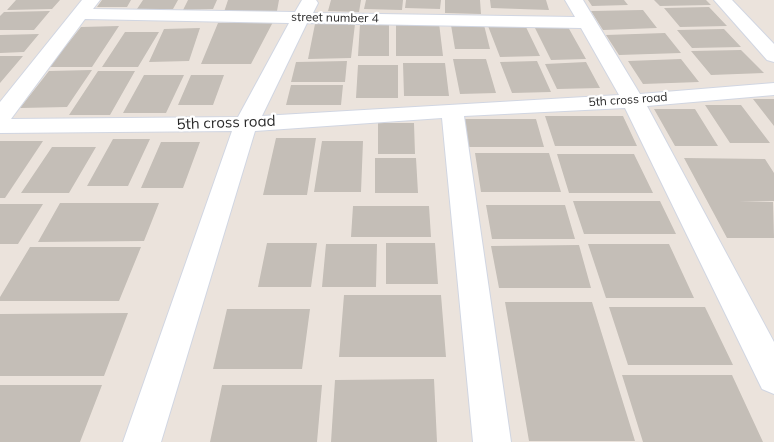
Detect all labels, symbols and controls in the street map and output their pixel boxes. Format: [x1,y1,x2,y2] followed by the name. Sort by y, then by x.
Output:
[291,10,379,26] street label: street number 4
[588,90,668,110] street label: 5th cross road
[176,112,276,134] street label: 5th cross road

